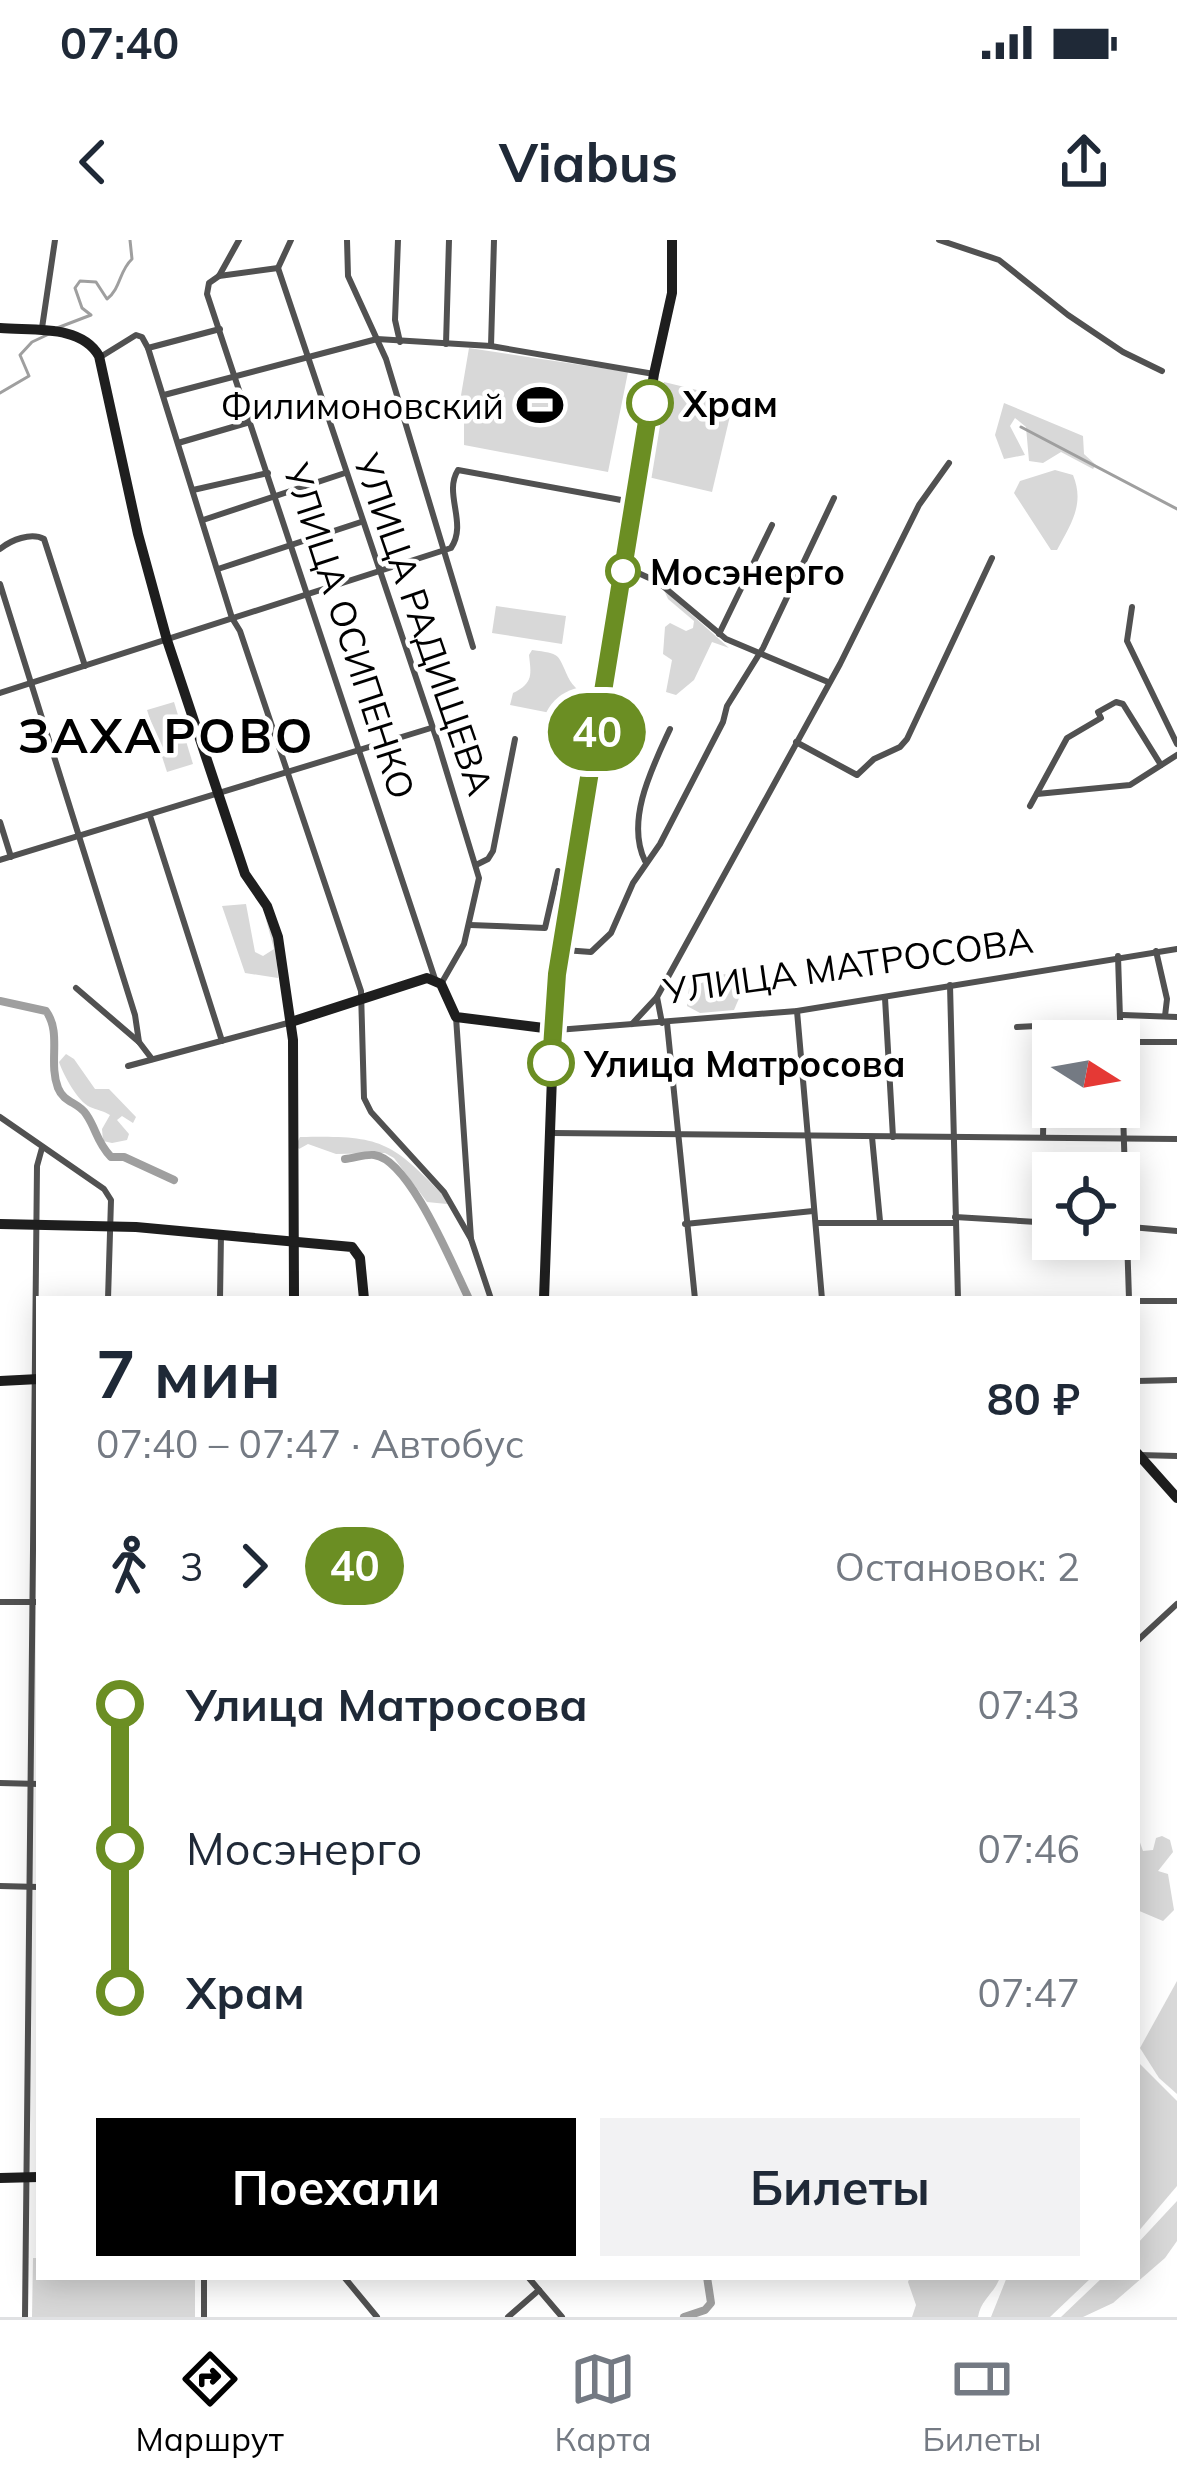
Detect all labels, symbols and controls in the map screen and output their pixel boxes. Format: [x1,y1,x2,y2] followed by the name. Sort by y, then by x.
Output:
[60,14,179,70] text: 07:40
[499,128,678,196] text: Viabus
[60,129,126,195] icon: back
[1051,129,1117,195] icon: share
[515,380,565,430] sports icon: Филимоновский
[628,381,672,425] marker: Храм
[682,381,778,426] place label: Храм
[221,383,504,428] place label: Филимоновский
[344,446,504,801] street label: УЛИЦА РАДИЩЕВА
[274,457,425,804] street label: УЛИЦА ОСИПЕНКО
[650,549,845,594] place label: Мосэнерго
[607,555,639,587] marker: Мосэнерго
[543,693,651,771] line badge: 40
[18,705,316,765] district label: ЗАХАРОВО
[572,705,622,758] text: 40
[659,917,1036,1013] street label: УЛИЦА МАТРОСОВА
[1032,1020,1140,1128] north arrow
[1032,1020,1140,1260] map controls
[529,1041,573,1085] marker: Улица Матросова
[583,1041,906,1086] place label: Улица Матросова
[1032,1152,1140,1260] button: locate
[96,1332,281,1415] text: 7 мин
[987,1370,1080,1426] text: 80 ₽
[96,1419,525,1468] text: 07:40 – 07:47 · Автобус
[96,1533,162,1599] icon: walk
[221,1533,287,1599] icon: forward
[329,1539,380,1592] text: 40
[180,1542,203,1591] text: 3
[835,1542,1080,1591] text: Остановок: 2
[186,1676,588,1732] text: Улица Матросова
[978,1680,1080,1729] text: 07:43
[186,1820,422,1876] text: Мосэнерго
[978,1824,1080,1873] text: 07:46
[186,1964,305,2020] text: Храм
[978,1968,1080,2017] text: 07:47
[96,2118,576,2256] button: Поехали
[600,2118,1080,2256] button: Билеты
[135,2346,284,2459] tab: Маршрут
[555,2346,652,2459] tab: Карта
[922,2346,1042,2459] tab: Билеты

